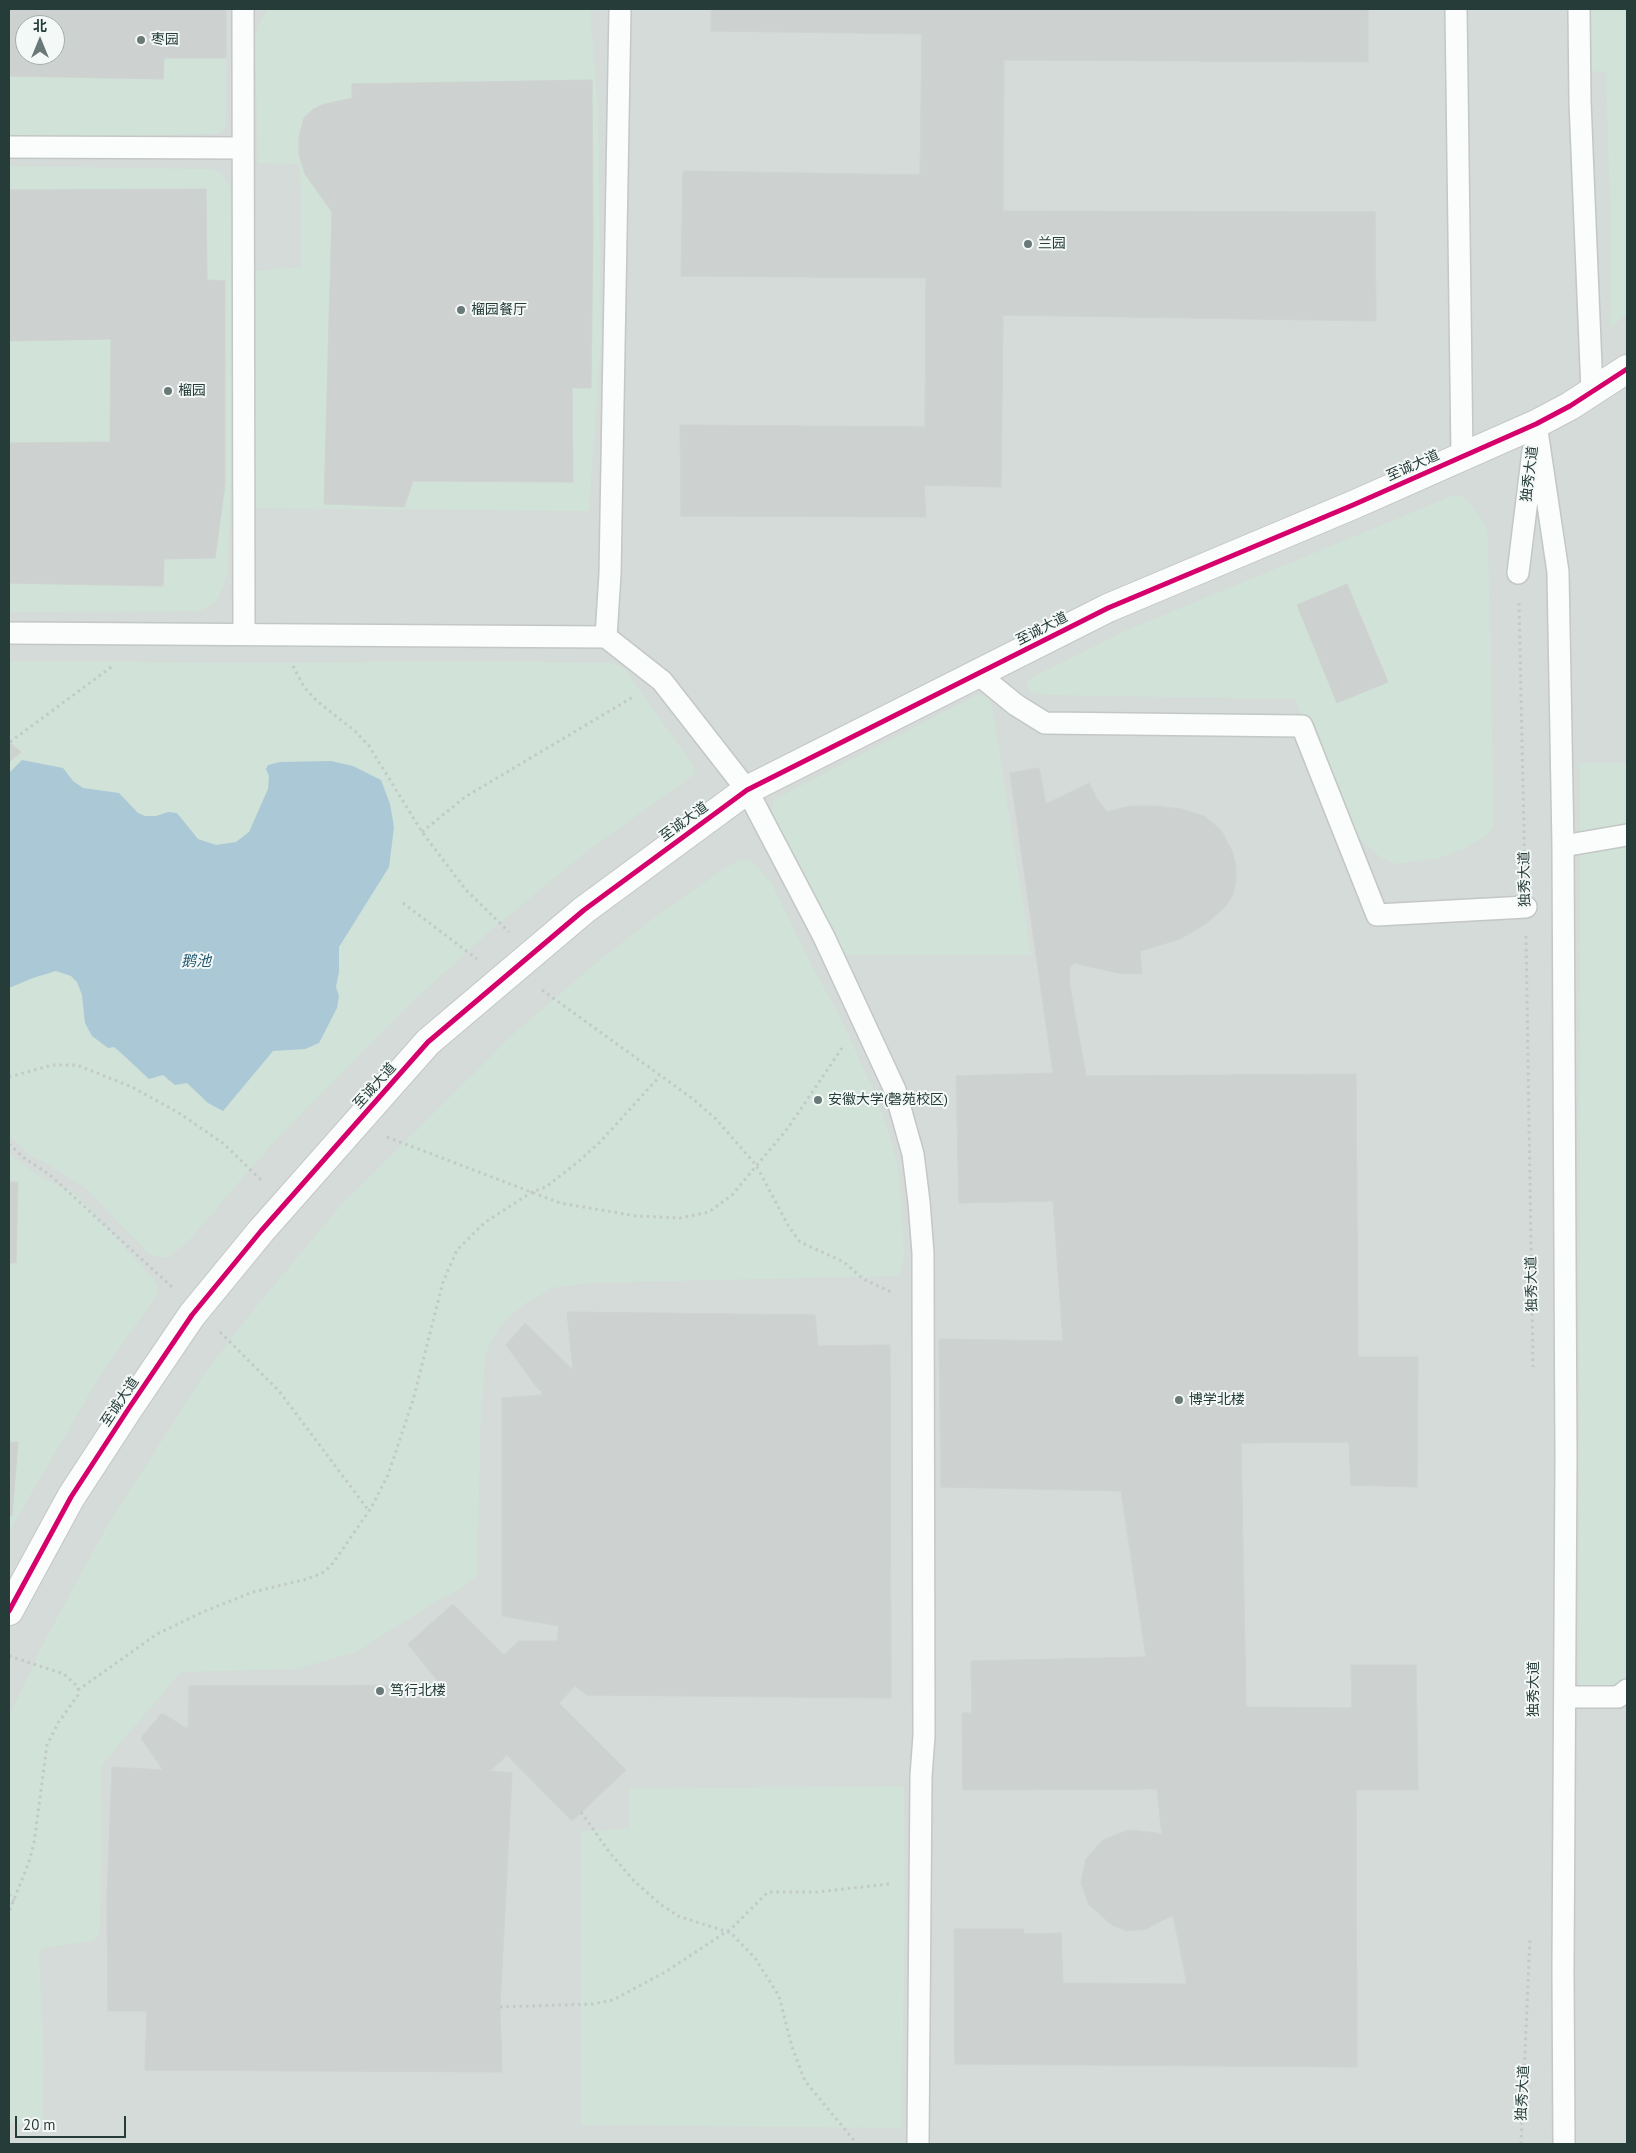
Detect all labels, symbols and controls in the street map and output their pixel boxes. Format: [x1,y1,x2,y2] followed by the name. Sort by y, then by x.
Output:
[15,15,65,65] north arrow
[33,17,47,35] text: 北
[151,32,179,48] place label: 枣园
[135,34,147,46] marker: 枣园
[1038,236,1066,252] place label: 兰园
[1022,238,1034,250] marker: 兰园
[471,302,527,318] place label: 榴园餐厅
[455,304,467,316] marker: 榴园餐厅
[178,383,206,399] place label: 榴园
[162,385,174,397] marker: 榴园
[1518,445,1542,503] street label: 独秀大道
[1384,447,1442,485] street label: 至诚大道
[1013,609,1071,649] street label: 至诚大道
[656,799,712,845] street label: 至诚大道
[1516,851,1534,907] street label: 独秀大道
[181,953,211,971] water label: 鹅池
[350,1060,400,1112] street label: 至诚大道
[828,1092,948,1108] place label: 安徽大学(磬苑校区)
[812,1094,824,1106] marker: 安徽大学(磬苑校区)
[1523,1256,1541,1312] street label: 独秀大道
[97,1374,143,1430] street label: 至诚大道
[1189,1392,1245,1408] place label: 博学北楼
[1173,1394,1185,1406] marker: 博学北楼
[1526,1661,1542,1717] street label: 独秀大道
[390,1683,446,1699] place label: 笃行北楼
[374,1685,386,1697] marker: 笃行北楼
[1513,2065,1533,2121] street label: 独秀大道
[18,2106,129,2138] scale bar
[23,2115,56,2134] text: 20 m

